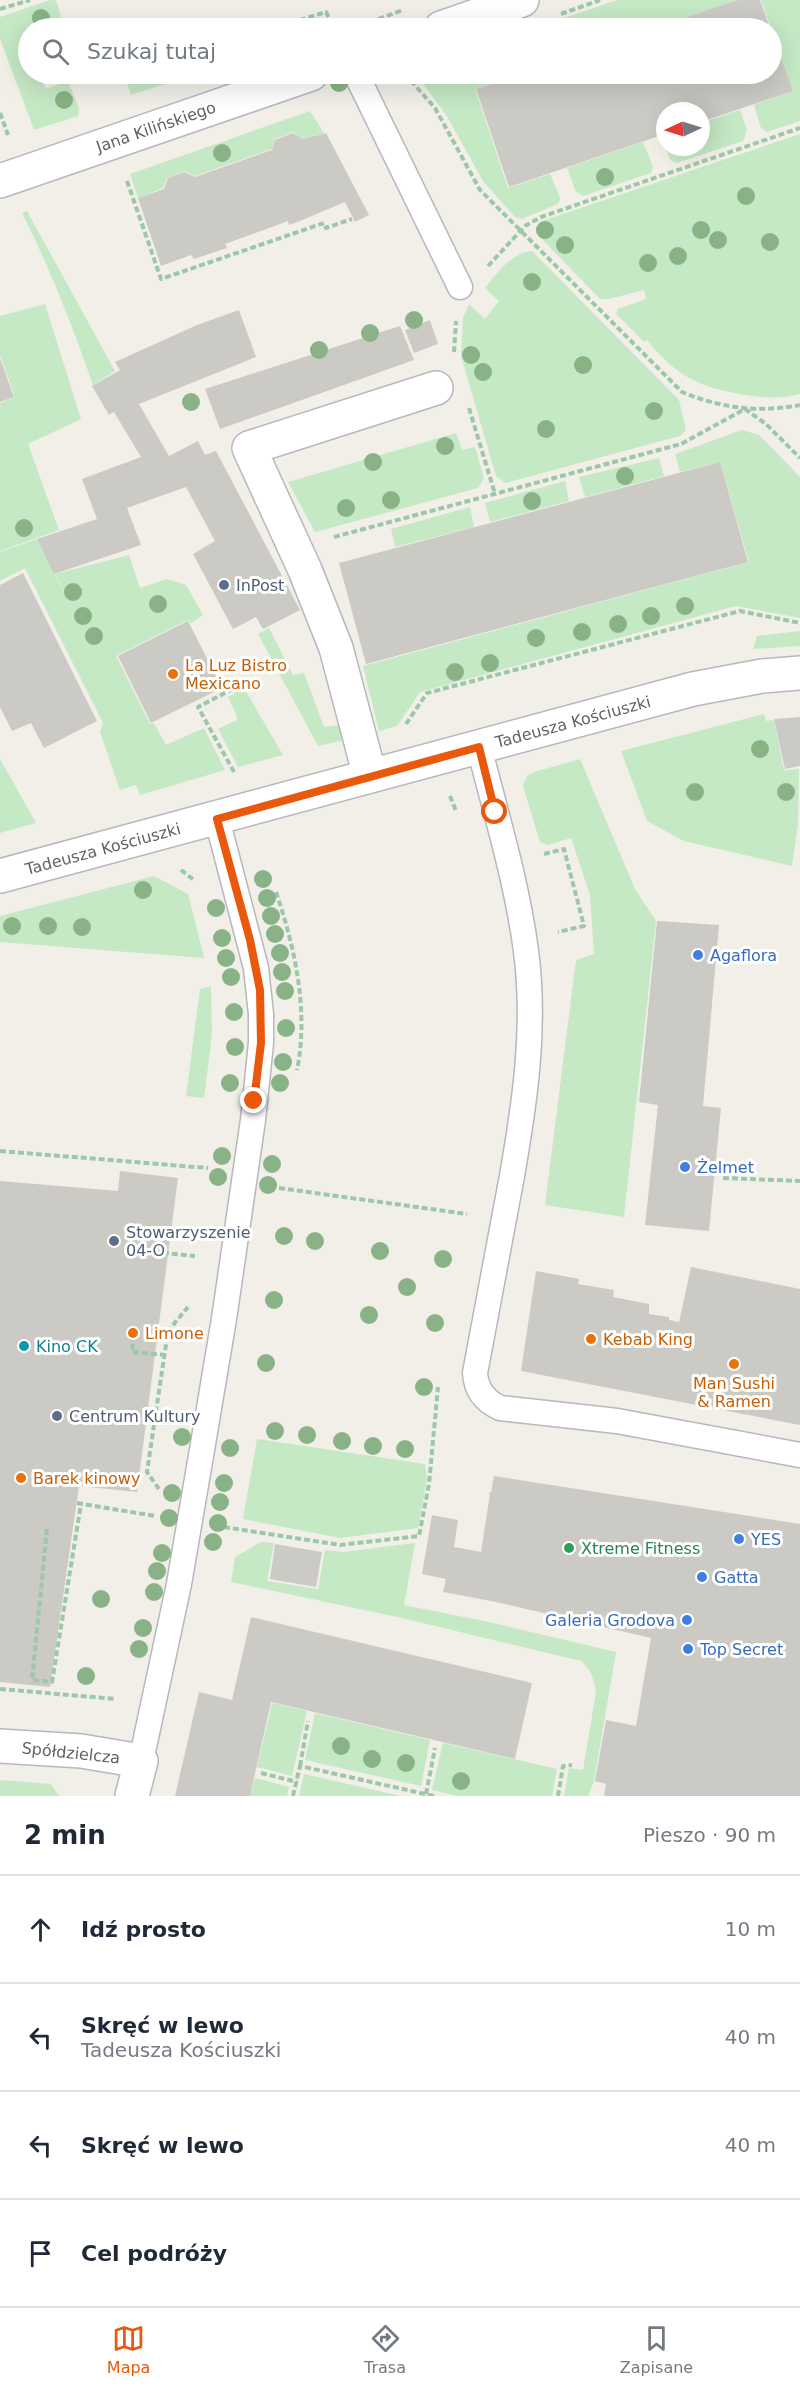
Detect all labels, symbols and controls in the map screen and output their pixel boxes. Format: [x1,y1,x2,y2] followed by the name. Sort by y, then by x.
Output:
[18,18,782,84] search box
[39,35,72,68] icon: search
[87,39,216,64] text: Szukaj tutaj
[93,98,218,157] street label: Jana Kilińskiego
[656,102,710,156] north arrow
[236,576,284,595] place label: InPost
[217,578,231,592] marker: InPost
[185,656,287,693] place label: La Luz Bistro Mexicano
[166,667,180,681] marker: La Luz Bistro Mexicano
[492,692,653,752] street label: Tadeusza Kościuszki
[481,798,507,824] route start
[22,819,183,879] street label: Tadeusza Kościuszki
[710,946,777,965] place label: Agaflora
[691,948,705,962] marker: Agaflora
[240,1087,266,1113] route end
[697,1158,754,1177] place label: Żelmet
[678,1160,692,1174] marker: Żelmet
[126,1223,251,1260] place label: Stowarzyszenie 04-O
[107,1234,121,1248] marker: Stowarzyszenie 04-O
[145,1324,204,1343] place label: Limone
[126,1326,140,1340] marker: Limone
[603,1330,693,1349] place label: Kebab King
[584,1332,598,1346] marker: Kebab King
[36,1337,98,1356] place label: Kino CK
[17,1339,31,1353] marker: Kino CK
[727,1357,741,1371] marker: Man Sushi & Ramen
[693,1374,775,1411] place label: Man Sushi & Ramen
[69,1407,201,1426] place label: Centrum Kultury
[50,1409,64,1423] marker: Centrum Kultury
[33,1469,140,1488] place label: Barek kinowy
[14,1471,28,1485] marker: Barek kinowy
[750,1530,781,1549] place label: YES
[732,1532,746,1546] marker: YES
[581,1539,700,1558] place label: Xtreme Fitness
[562,1541,576,1555] marker: Xtreme Fitness
[714,1568,759,1587] place label: Gatta
[695,1570,709,1584] marker: Gatta
[545,1611,675,1630] place label: Galeria Grodova
[680,1613,694,1627] marker: Galeria Grodova
[699,1640,783,1659] place label: Top Secret
[681,1642,695,1656] marker: Top Secret
[21,1738,121,1768] street label: Spółdzielcza
[24,1820,106,1850] text: 2 min
[643,1823,776,1847] text: Pieszo · 90 m
[24,1913,57,1946] icon: ahead
[81,1917,206,1942] text: Idź prosto
[725,1917,776,1941] text: 10 m
[81,2013,244,2038] text: Skręć w lewo
[24,2021,57,2054] icon: left
[725,2025,776,2049] text: 40 m
[81,2038,281,2062] text: Tadeusza Kościuszki
[24,2129,57,2162] icon: left
[81,2133,244,2158] text: Skręć w lewo
[725,2133,776,2157] text: 40 m
[24,2237,57,2270] icon: arrive
[81,2241,227,2266] text: Cel podróży
[107,2322,150,2377] tab: Mapa
[364,2322,406,2377] tab: Trasa
[620,2322,693,2377] tab: Zapisane

